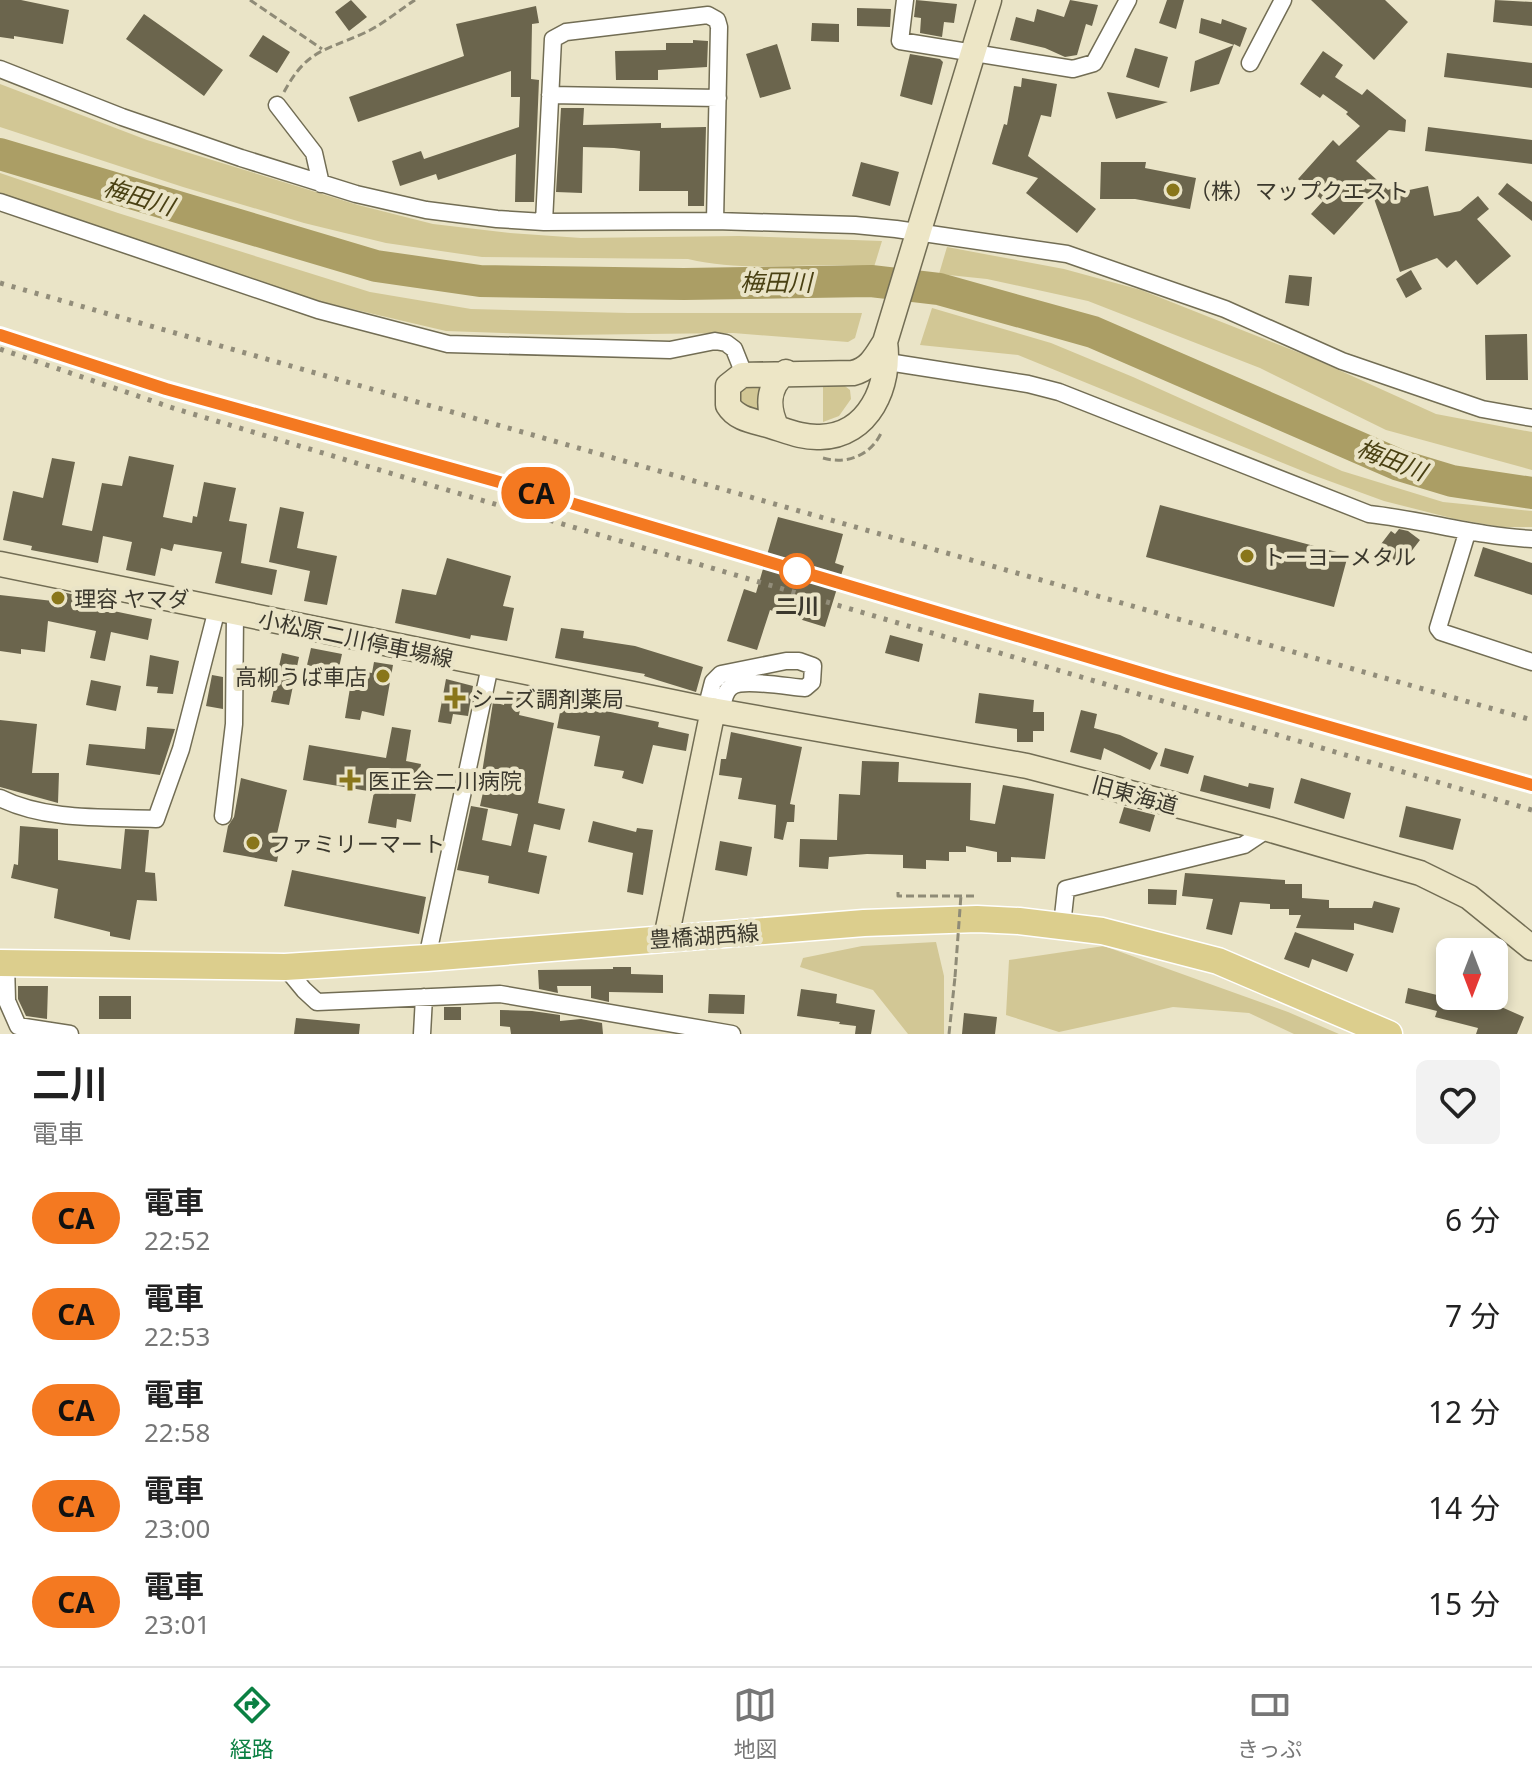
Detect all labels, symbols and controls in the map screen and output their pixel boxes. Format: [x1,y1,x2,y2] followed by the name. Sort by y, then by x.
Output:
[100,170,181,223] water label: 梅田川
[1189,175,1409,205] place label: （株）マップクエスト
[1164,181,1182,199] marker: （株）マップクエスト
[740,265,815,298] water label: 梅田川
[1352,431,1434,488] water label: 梅田川
[500,467,572,519] line badge: CA
[517,474,555,512] text: CA
[1263,541,1416,571] place label: トーヨーメタル
[1238,547,1256,565] marker: トーヨーメタル
[780,554,814,588] marker: 二川
[74,583,190,613] place label: 理容 ヤマダ
[49,589,67,607] marker: 理容 ヤマダ
[775,590,819,620] place label: 二川
[256,603,456,673] street label: 小松原二川停車場線
[235,661,367,691] place label: 高柳うば車店
[374,667,392,685] marker: 高柳うば車店
[471,683,624,713] place label: シーズ調剤薬局
[446,689,464,707] marker: シーズ調剤薬局
[368,765,522,795] place label: 医正会二川病院
[1089,768,1181,820] street label: 旧東海道
[339,769,361,791] marker: 医正会二川病院
[269,828,445,858] place label: ファミリーマート
[244,834,262,852] marker: ファミリーマート
[648,916,760,954] street label: 豊橋湖西線
[1436,938,1508,1010] north arrow
[1436,938,1508,1010] map controls
[32,1057,108,1109] text: 二川
[1416,1060,1500,1144] button: heart
[32,1115,84,1151] text: 電車
[144,1181,204,1222] text: 電車
[57,1199,95,1237] text: CA
[1445,1199,1500,1240] text: 6 分
[144,1222,210,1258] text: 22:52
[144,1277,204,1318] text: 電車
[57,1295,95,1333] text: CA
[1445,1295,1500,1336] text: 7 分
[144,1318,210,1354] text: 22:53
[144,1373,204,1414] text: 電車
[57,1391,95,1429] text: CA
[1428,1391,1500,1432] text: 12 分
[144,1414,210,1450] text: 22:58
[144,1469,204,1510] text: 電車
[57,1487,95,1525] text: CA
[1428,1487,1500,1528] text: 14 分
[144,1510,210,1546] text: 23:00
[144,1565,204,1606] text: 電車
[57,1583,95,1621] text: CA
[1428,1583,1500,1624] text: 15 分
[144,1606,210,1642] text: 23:01
[230,1683,274,1763] tab: 経路
[733,1683,777,1763] tab: 地図
[1237,1683,1302,1763] tab: きっぷ

